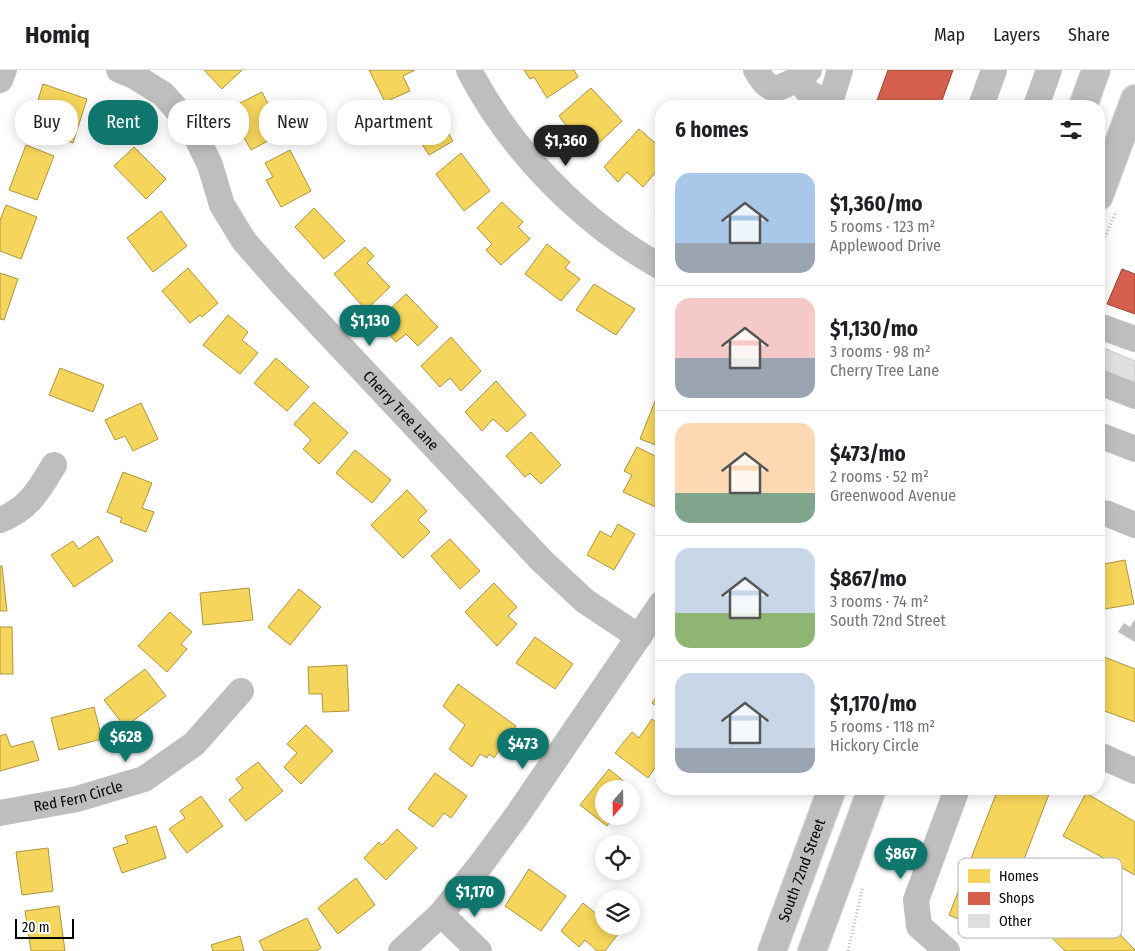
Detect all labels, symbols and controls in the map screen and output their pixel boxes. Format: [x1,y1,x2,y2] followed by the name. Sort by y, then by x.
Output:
[25,21,90,49] text: Homiq
[934,24,965,46] text: Map
[993,24,1040,46] text: Layers
[1068,24,1110,46] text: Share
[15,100,78,145] chip: Buy
[88,100,158,145] chip: Rent
[168,100,249,145] chip: Filters
[259,100,327,145] chip: New
[337,100,451,145] chip: Apartment
[1057,116,1085,144] icon: filters
[675,117,748,143] text: 6 homes
[525,124,607,167] pin: $1,360
[545,131,587,150] text: $1,360
[830,191,922,217] text: $1,360/mo
[715,193,775,253] icon: home
[830,217,935,236] text: 5 rooms · 123 m²
[830,236,941,255] text: Applewood Drive
[329,304,411,347] pin: $1,130
[350,311,390,330] text: $1,130
[830,316,918,342] text: $1,130/mo
[715,318,775,378] icon: home
[830,342,931,361] text: 3 rooms · 98 m²
[830,361,939,380] text: Cherry Tree Lane
[359,367,442,454] street label: Cherry Tree Lane
[830,441,906,467] text: $473/mo
[715,443,775,503] icon: home
[830,467,929,486] text: 2 rooms · 52 m²
[830,486,956,505] text: Greenwood Avenue
[830,566,907,592] text: $867/mo
[715,568,775,628] icon: home
[830,592,928,611] text: 3 rooms · 74 m²
[830,611,946,630] text: South 72nd Street
[830,691,917,717] text: $1,170/mo
[715,693,775,753] icon: home
[830,717,935,736] text: 5 rooms · 118 m²
[96,720,156,763] pin: $628
[110,727,142,746] text: $628
[493,728,553,770] pin: $473
[508,734,538,753] text: $473
[830,736,919,755] text: Hickory Circle
[32,777,125,816] street label: Red Fern Circle
[595,780,640,825] north arrow
[595,780,640,935] map controls
[775,816,829,924] street label: South 72nd Street
[595,835,640,880] button: locate
[871,838,931,880] pin: $867
[885,844,917,863] text: $867
[958,858,1122,938] legend
[999,868,1039,885] text: Homes
[434,876,516,918] pin: $1,170
[456,882,494,901] text: $1,170
[595,890,640,935] button: layers
[999,890,1034,907] text: Shops
[999,913,1032,930] text: Other
[15,916,74,939] scale bar
[22,919,50,936] text: 20 m

